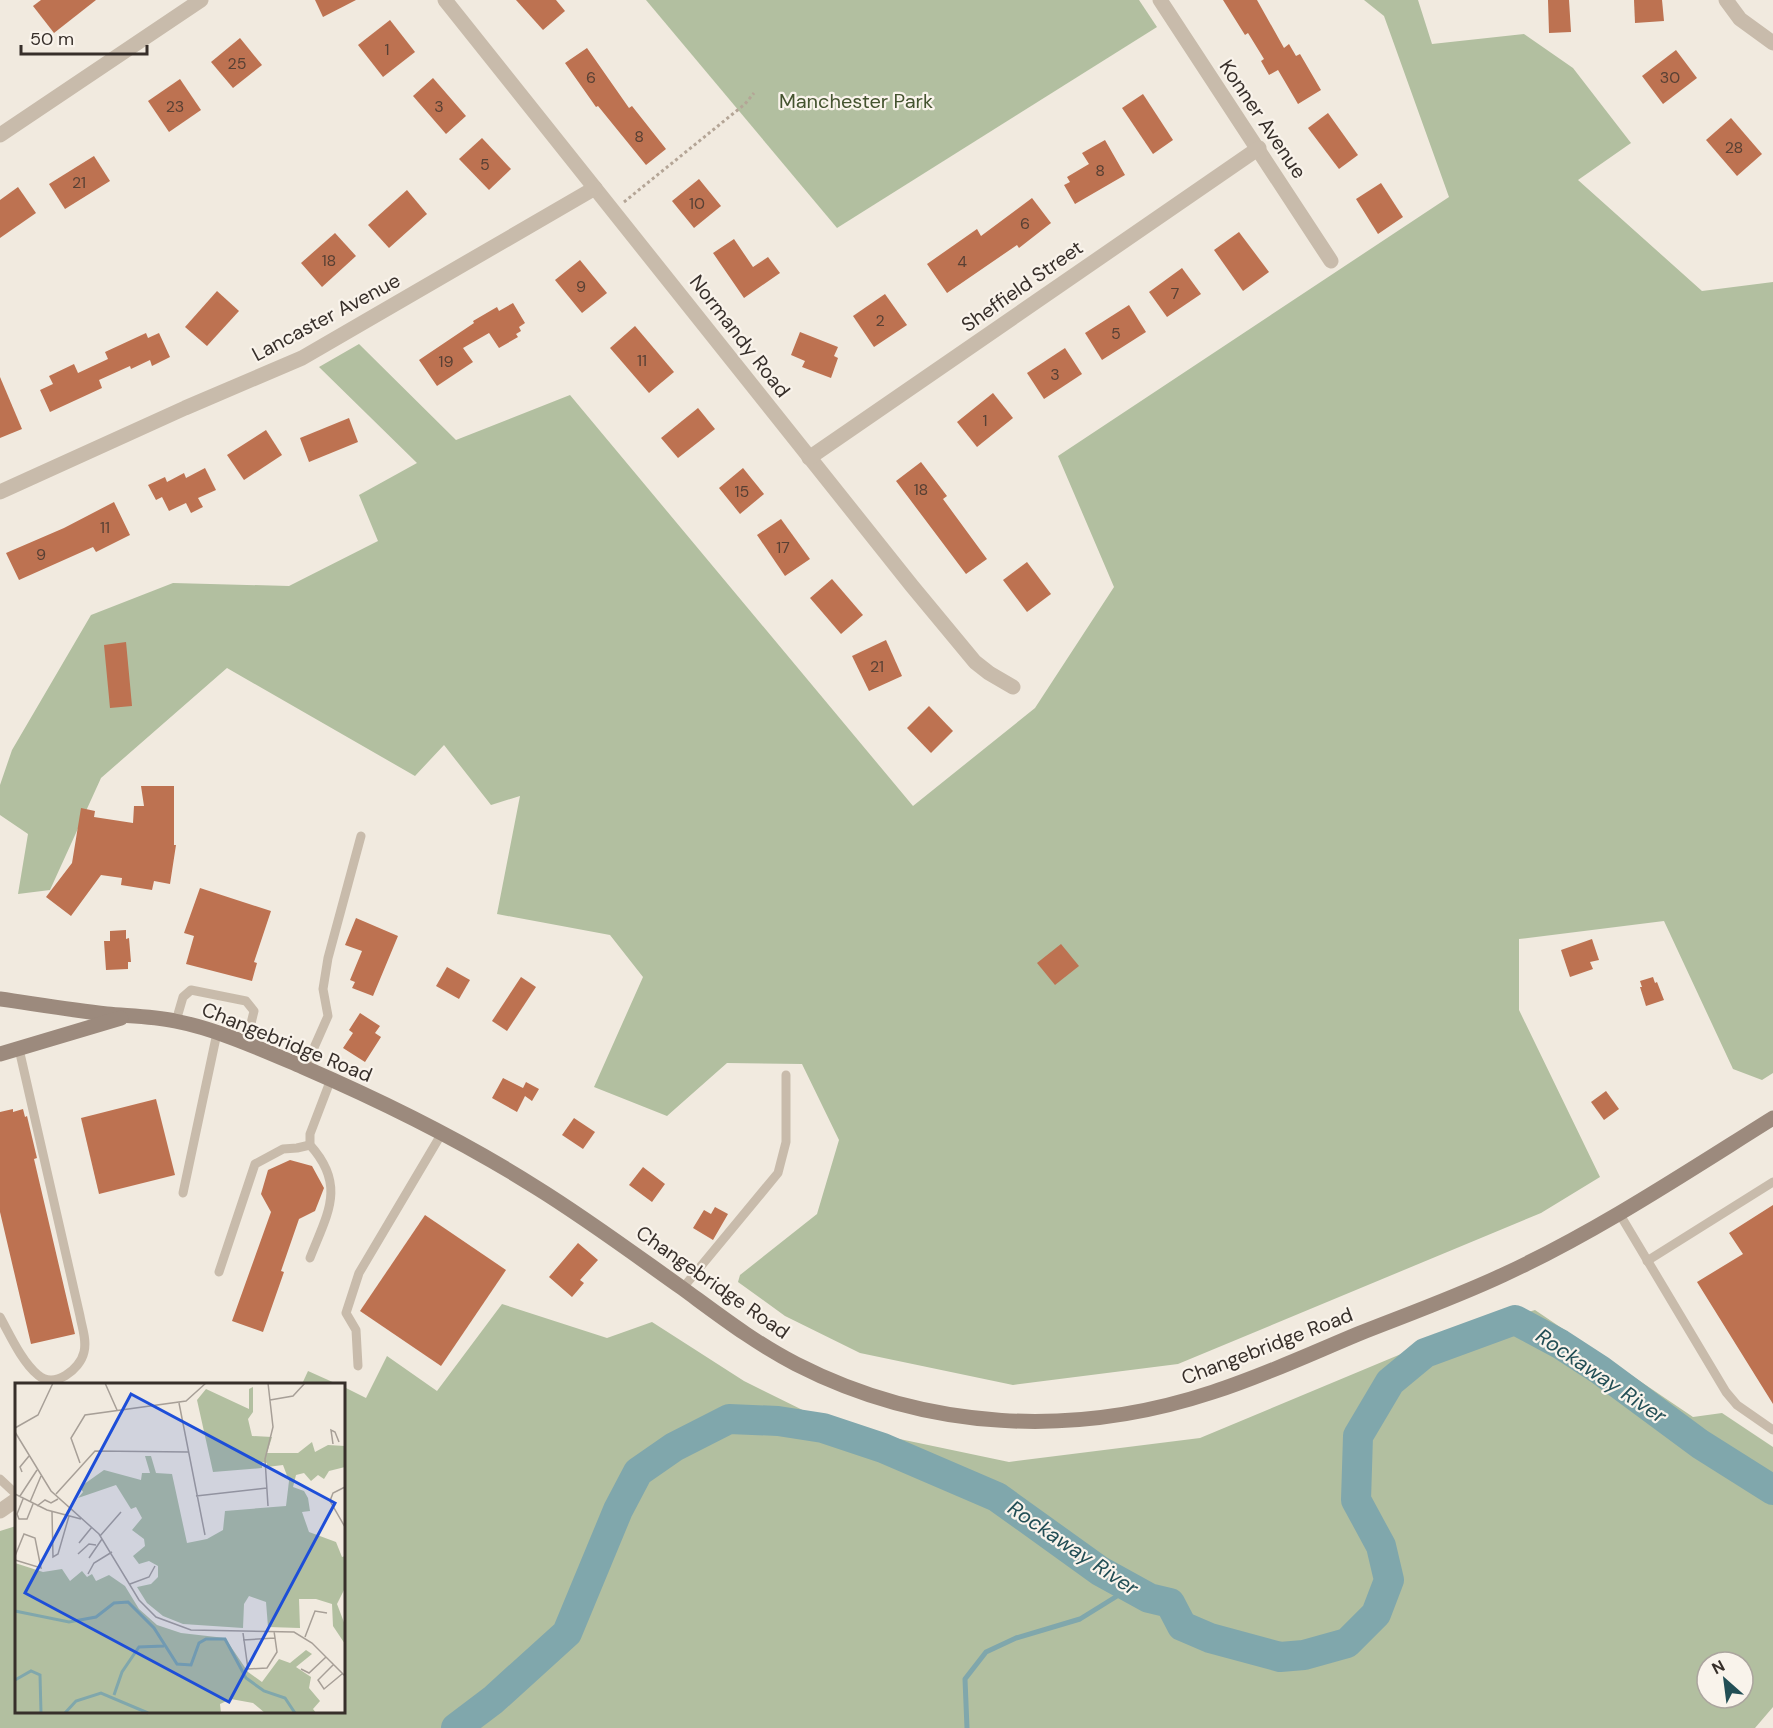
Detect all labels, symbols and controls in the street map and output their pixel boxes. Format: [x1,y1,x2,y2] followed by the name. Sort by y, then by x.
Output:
[21,18,147,56] scale bar
[30,27,74,51] text: 50 m
[385,39,390,60] house number: 1
[228,53,246,74] house number: 25
[1214,55,1312,183] street label: Konner Avenue
[586,67,596,88] house number: 6
[1660,67,1680,88] house number: 30
[779,88,933,114] park label: Manchester Park
[166,96,184,117] house number: 23
[434,96,444,117] house number: 3
[634,126,644,147] house number: 8
[1725,137,1743,158] house number: 28
[480,154,490,175] house number: 5
[1095,160,1105,181] house number: 8
[72,172,86,193] house number: 21
[689,193,705,214] house number: 10
[1020,213,1030,234] house number: 6
[956,234,1088,338] street label: Sheffield Street
[322,250,336,271] house number: 18
[957,251,967,272] house number: 4
[247,267,405,367] street label: Lancaster Avenue
[684,269,796,403] street label: Normandy Road
[576,276,586,297] house number: 9
[1171,283,1179,304] house number: 7
[875,310,885,331] house number: 2
[1111,323,1121,344] house number: 5
[637,350,647,371] house number: 11
[438,351,454,372] house number: 19
[1050,364,1060,385] house number: 3
[983,410,988,431] house number: 1
[914,479,928,500] house number: 18
[735,481,749,502] house number: 15
[100,517,110,538] house number: 11
[776,537,790,558] house number: 17
[36,544,46,565] house number: 9
[870,656,884,677] house number: 21
[198,996,376,1088] street label: Changebridge Road
[631,1219,795,1345] street label: Changebridge Road
[1178,1301,1356,1391] street label: Changebridge Road
[1530,1322,1673,1431] water label: Rockaway River
[15,1383,345,1713] inset map
[1002,1494,1145,1603] water label: Rockaway River
[1695,1650,1755,1710] north arrow
[1708,1655,1728,1679] text: N

